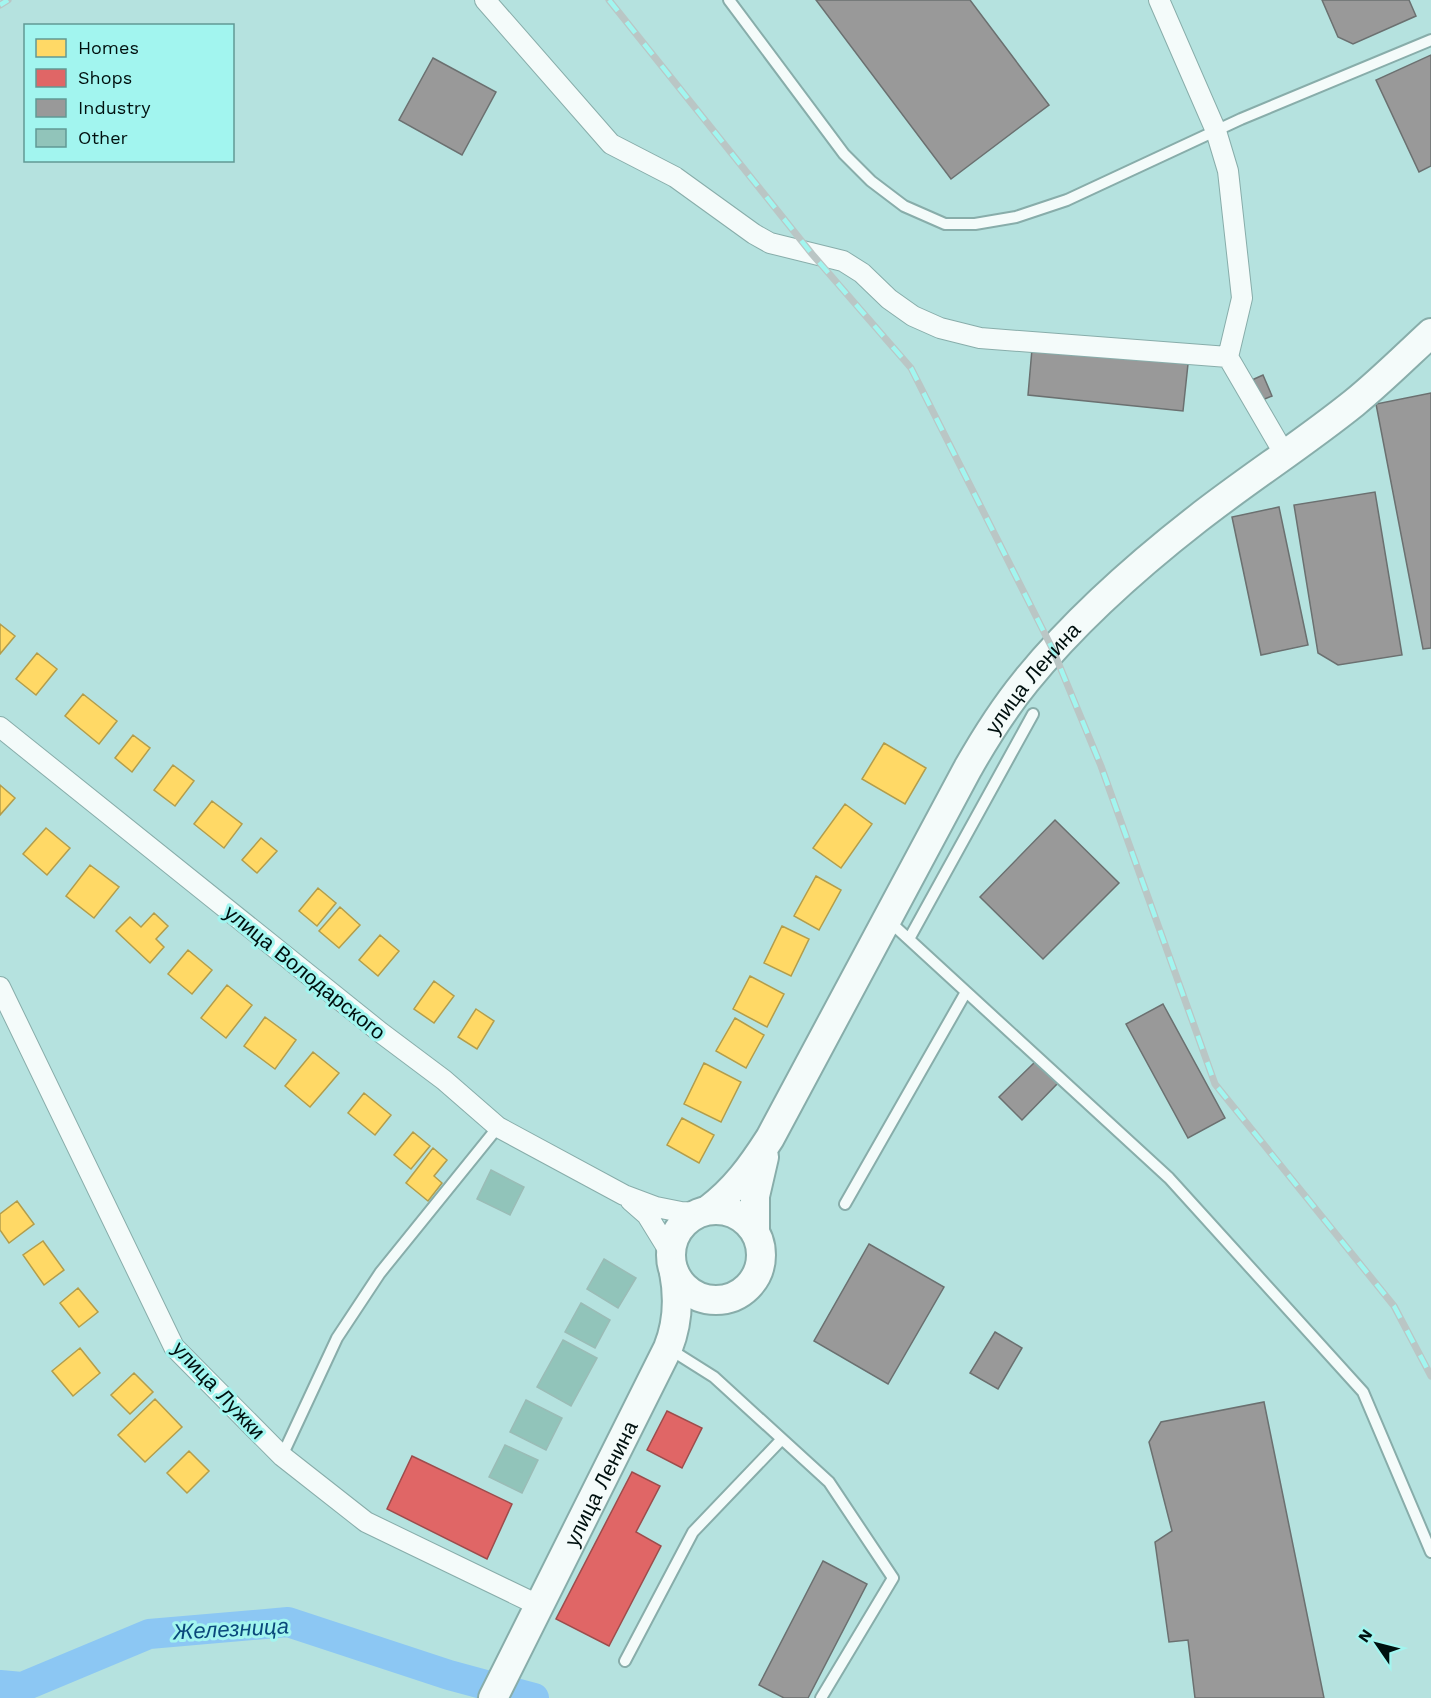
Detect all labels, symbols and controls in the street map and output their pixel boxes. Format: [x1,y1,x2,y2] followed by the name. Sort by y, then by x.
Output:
[24,24,234,162] legend
[78,37,139,58] text: Homes
[78,67,132,88] text: Shops
[78,97,151,118] text: Industry
[78,127,128,148] text: Other
[979,617,1085,739] street label: улица Ленина
[219,899,391,1045] street label: улица Володарского
[167,1336,271,1444] street label: улица Лужки
[559,1416,642,1550] street label: улица Ленина
[172,1613,289,1645] water label: Железница
[1347,1614,1407,1674] north arrow
[1354,1625,1376,1646] text: N

